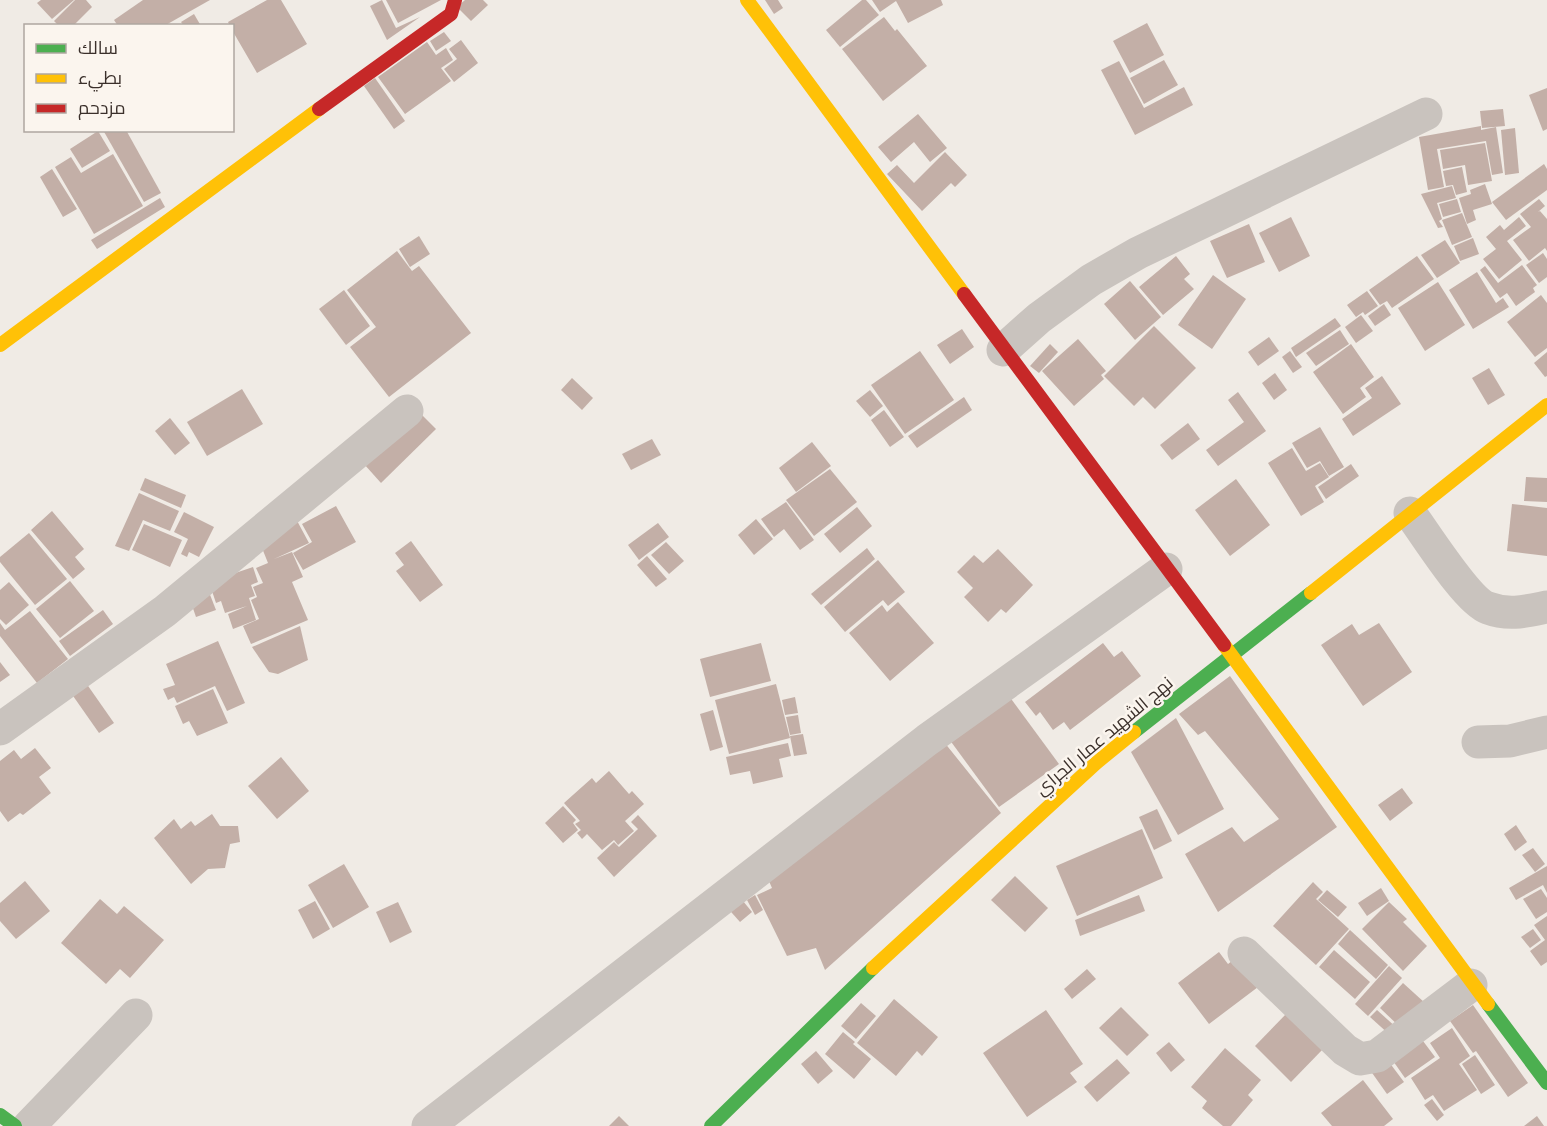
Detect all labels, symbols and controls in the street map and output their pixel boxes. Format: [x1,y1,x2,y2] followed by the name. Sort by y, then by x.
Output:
[24,24,234,132] legend
[78,37,118,58] text: سالك
[78,67,122,92] text: بطيء
[78,97,126,120] text: مزدحم
[1031,672,1179,802] street label: نهج الشهيد عمار الجراي

